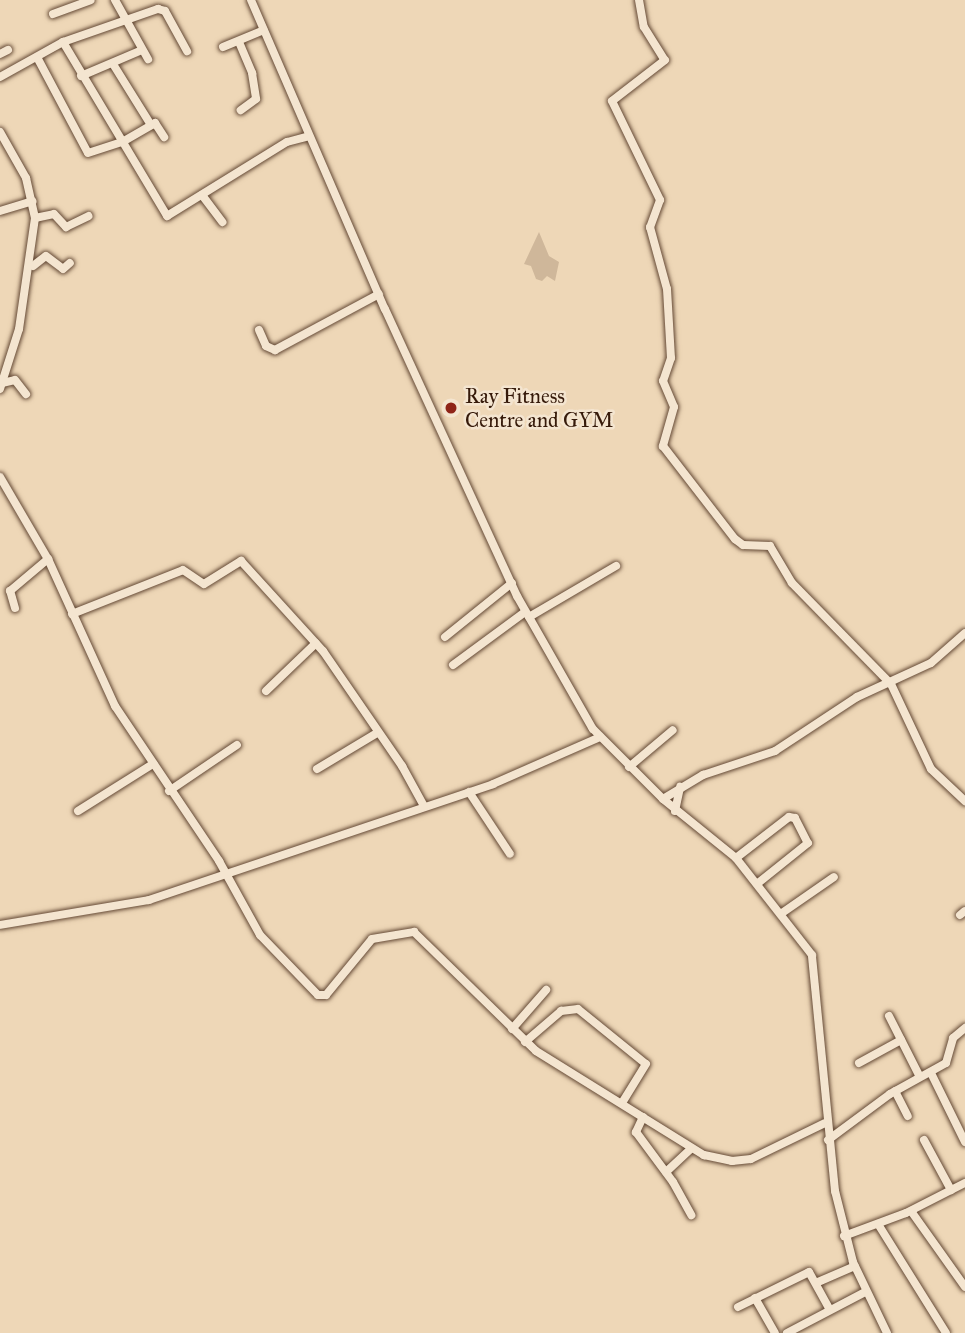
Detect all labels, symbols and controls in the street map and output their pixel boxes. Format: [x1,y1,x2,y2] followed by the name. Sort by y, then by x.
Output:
[465,383,613,433] place label: Ray Fitness Centre and GYM
[443,400,459,416] marker: Ray Fitness Centre and GYM

